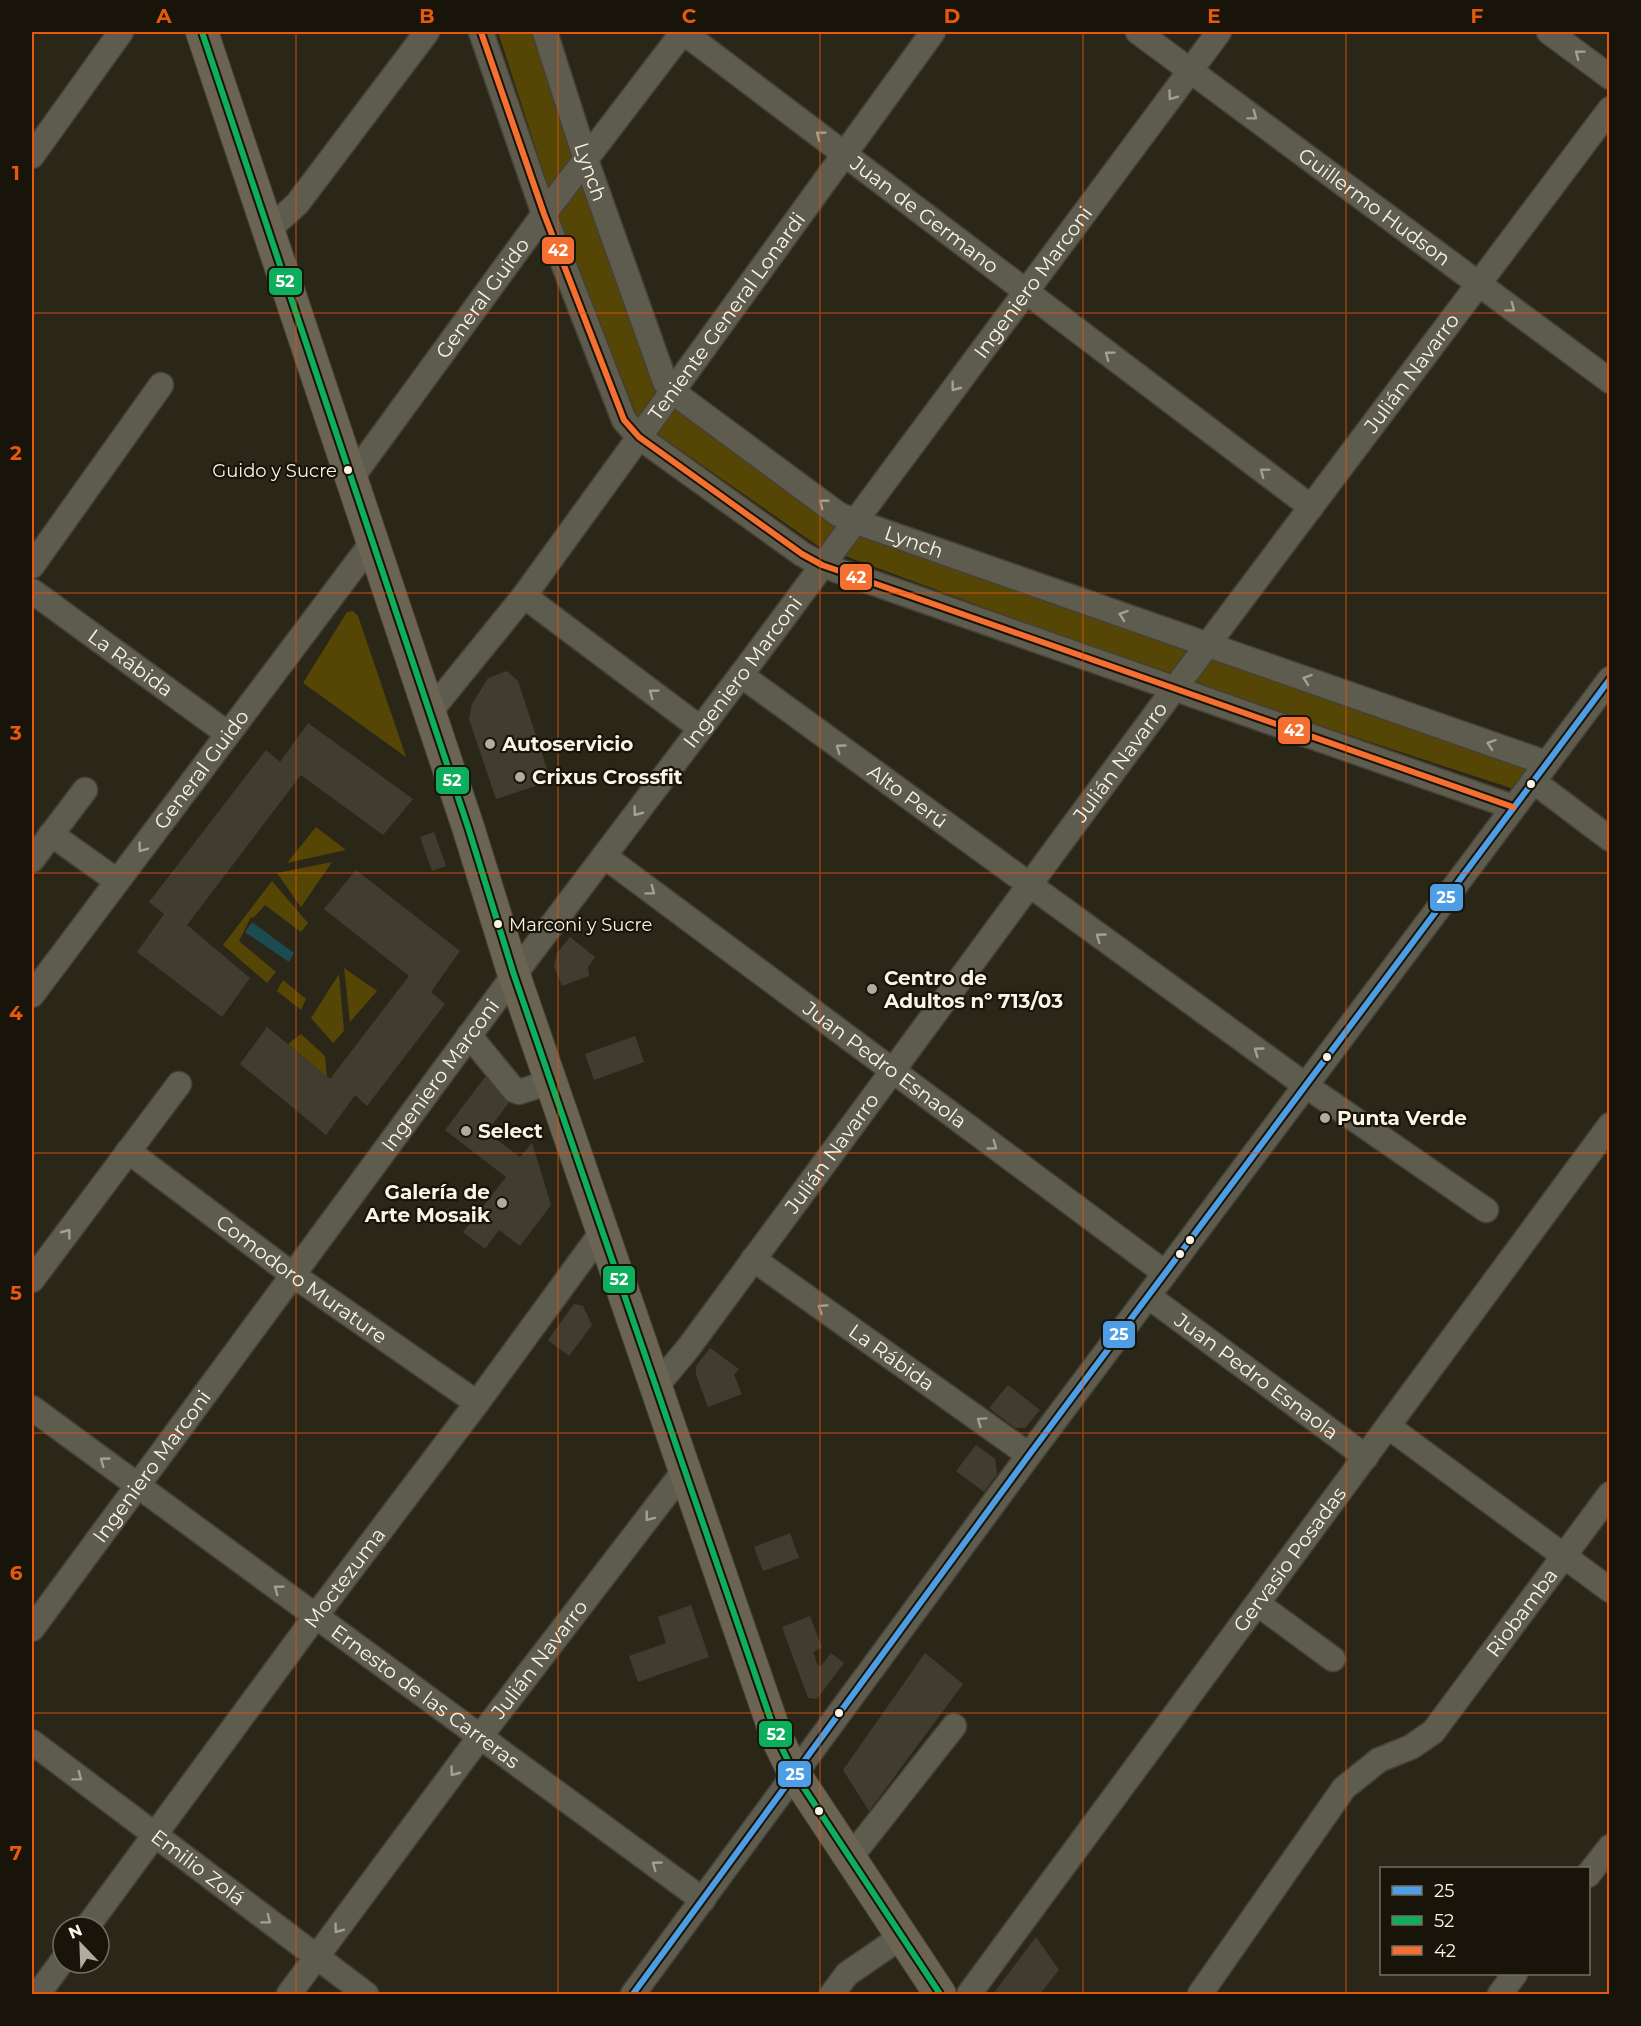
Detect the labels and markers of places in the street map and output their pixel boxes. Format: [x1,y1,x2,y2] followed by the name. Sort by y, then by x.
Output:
[212,460,337,482] place label: Guido y Sucre
[342,464,354,476] marker: Guido y Sucre
[501,732,633,756] place label: Autoservicio
[483,737,497,751] marker: Autoservicio
[532,765,683,789] place label: Crixus Crossfit
[513,770,527,784] marker: Crixus Crossfit
[1525,778,1537,790] unlabelled marker
[509,914,653,936] place label: Marconi y Sucre
[492,918,504,930] marker: Marconi y Sucre
[883,966,1063,1013] place label: Centro de Adultos nº 713/03
[865,982,879,996] marker: Centro de Adultos nº 713/03
[1321,1051,1333,1063] unlabelled marker
[1337,1106,1467,1130] place label: Punta Verde
[1318,1111,1332,1125] marker: Punta Verde
[478,1119,543,1143] place label: Select
[459,1124,473,1138] marker: Select
[364,1180,491,1227] place label: Galería de Arte Mosaik
[495,1196,509,1210] marker: Galería de Arte Mosaik
[1184,1234,1196,1246] unlabelled marker
[1174,1248,1186,1260] unlabelled marker
[833,1707,845,1719] unlabelled marker
[813,1805,825,1817] unlabelled marker

